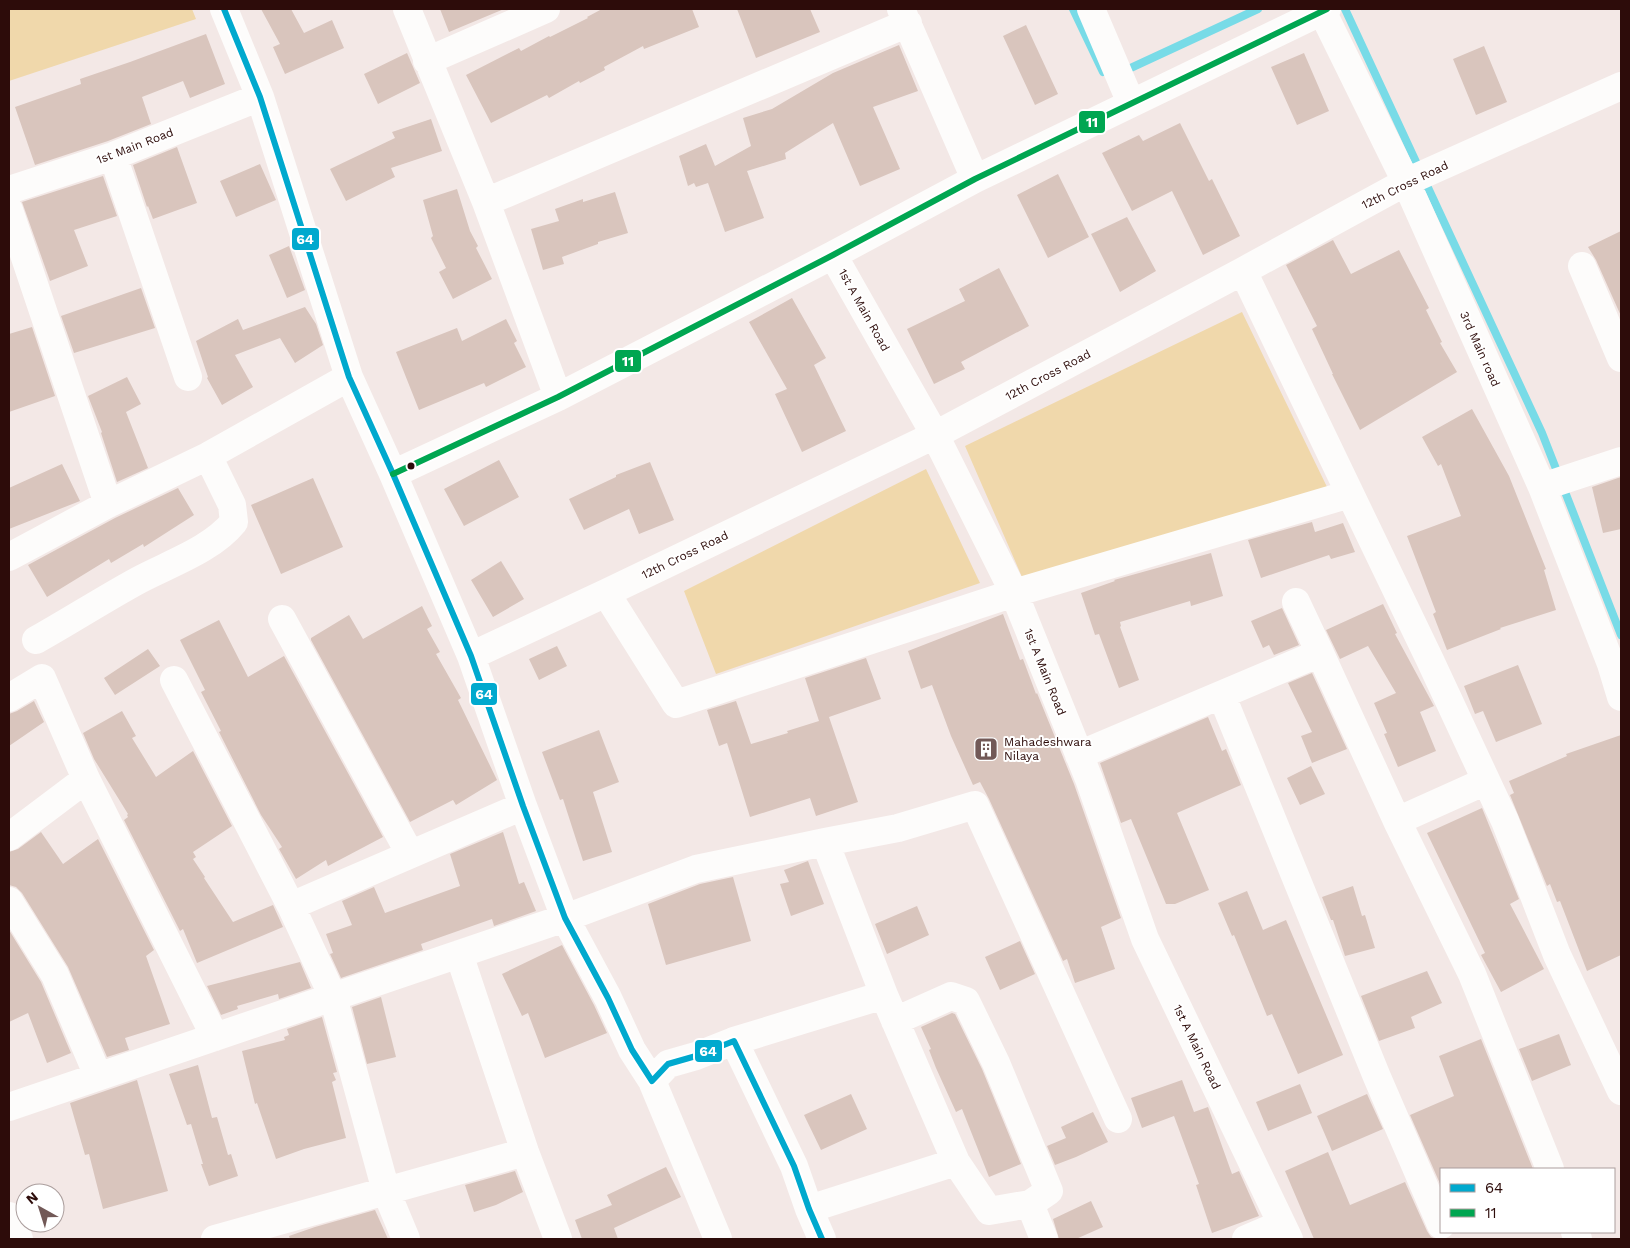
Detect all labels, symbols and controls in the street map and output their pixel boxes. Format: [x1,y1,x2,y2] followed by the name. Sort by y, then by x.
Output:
[1078,110,1106,134] line badge: 11
[1086,114,1098,130] text: 11
[95,125,175,167] street label: 1st Main Road
[1360,158,1450,212] street label: 12th Cross Road
[291,227,320,251] line badge: 64
[296,231,314,247] text: 64
[836,266,892,354] street label: 1st A Main Road
[1457,309,1503,389] street label: 3rd Main road
[1003,347,1093,403] street label: 12th Cross Road
[614,349,642,373] line badge: 11
[622,353,634,369] text: 11
[406,461,416,471] unlabelled marker
[640,528,730,582] street label: 12th Cross Road
[1021,627,1069,717] street label: 1st A Main Road
[470,682,498,706] line badge: 64
[475,686,493,702] text: 64
[1004,735,1092,763] place label: Mahadeshwara Nilaya
[973,736,999,762] building icon: Mahadeshwara Nilaya
[1171,1003,1223,1091] street label: 1st A Main Road
[694,1039,723,1063] line badge: 64
[699,1043,717,1059] text: 64
[1440,1168,1615,1233] legend
[1485,1179,1503,1197] text: 64
[15,1183,65,1233] north arrow
[23,1188,41,1207] text: N
[1485,1204,1497,1222] text: 11

